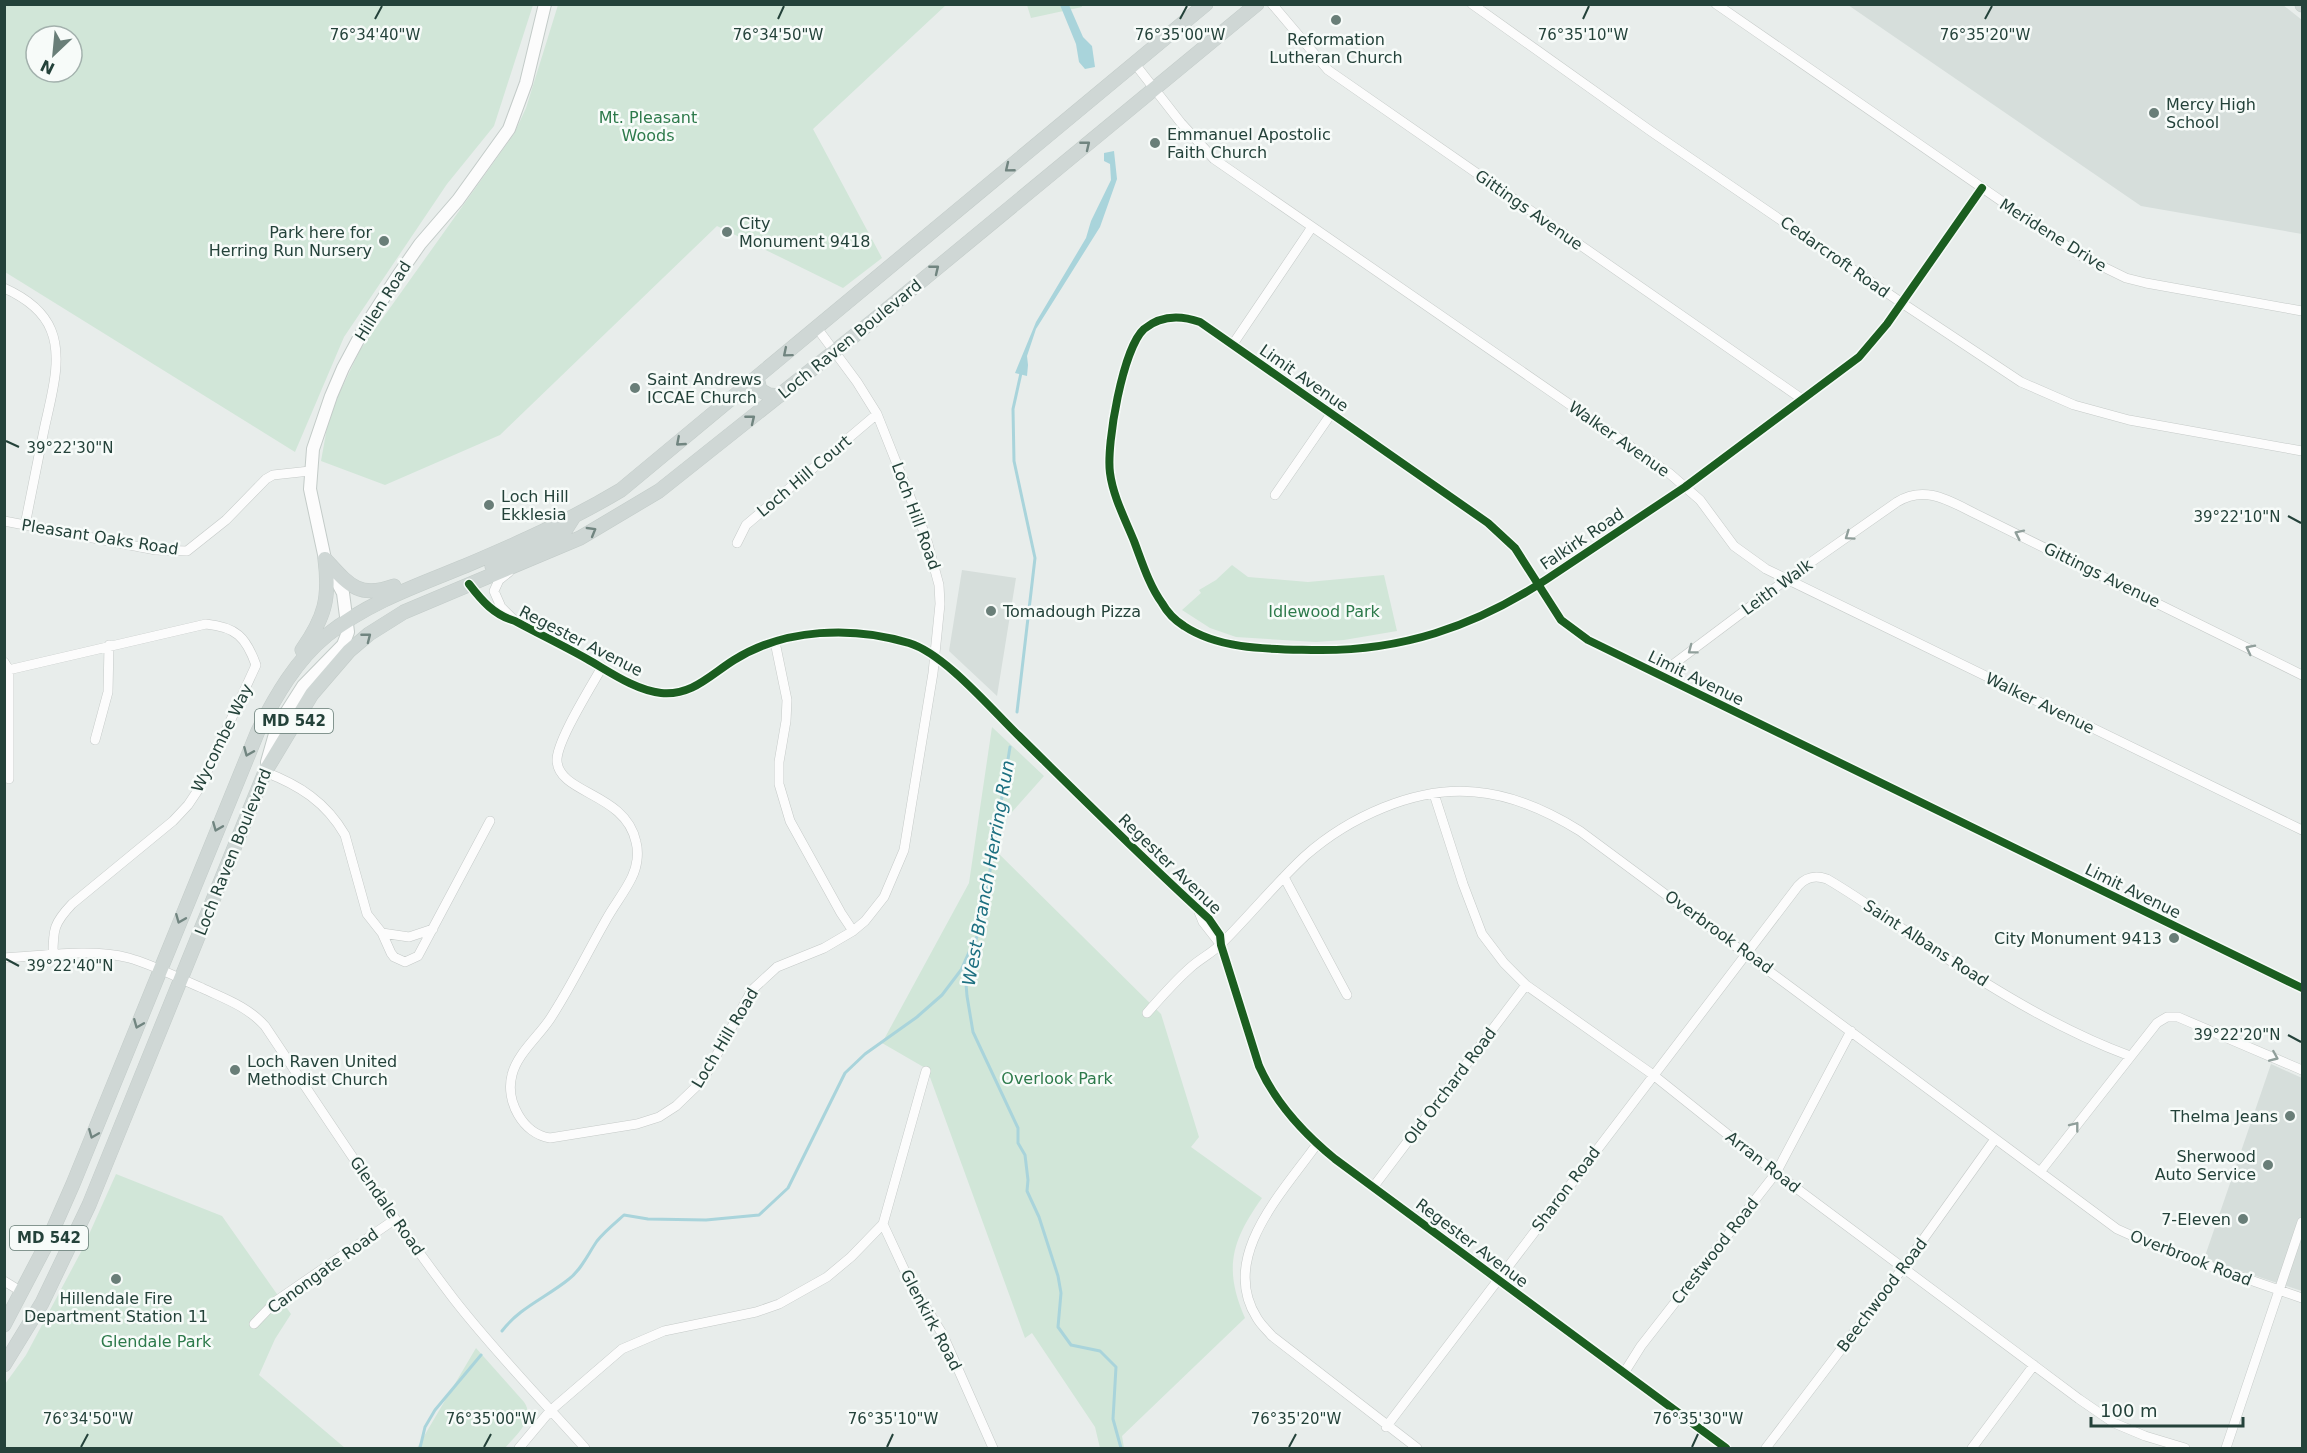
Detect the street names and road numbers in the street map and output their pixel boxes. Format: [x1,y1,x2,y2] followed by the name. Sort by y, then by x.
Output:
[1472,166,1586,254] street label: Gittings Avenue
[1996,195,2110,275] street label: Meridene Drive
[1777,212,1893,302] street label: Cedarcroft Road
[351,258,415,344] street label: Hillen Road
[775,275,925,403] street label: Loch Raven Boulevard
[1256,340,1352,416] street label: Limit Avenue
[1565,397,1673,481] street label: Walker Avenue
[753,431,855,521] street label: Loch Hill Court
[888,460,944,572] street label: Loch Hill Road
[1537,504,1627,574] street label: Falkirk Road
[20,515,180,559] street label: Pleasant Oaks Road
[2041,539,2163,611] street label: Gittings Avenue
[1738,555,1817,619] street label: Leith Walk
[516,602,646,680] street label: Regester Avenue
[1645,647,1747,709] street label: Limit Avenue
[1982,668,2098,738] street label: Walker Avenue
[188,681,256,795] street label: Wycombe Way
[255,709,333,733] road number: MD 542
[191,766,275,938] street label: Loch Raven Boulevard
[1115,810,1225,918] street label: Regester Avenue
[2082,860,2184,922] street label: Limit Avenue
[1661,886,1777,978] street label: Overbrook Road
[1860,896,1992,990] street label: Saint Albans Road
[688,985,762,1091] street label: Loch Hill Road
[1400,1024,1500,1148] street label: Old Orchard Road
[1722,1127,1804,1197] street label: Arran Road
[1528,1143,1604,1235] street label: Sharon Road
[346,1153,428,1259] street label: Glendale Road
[1668,1194,1762,1308] street label: Crestwood Road
[1412,1195,1532,1291] street label: Regester Avenue
[264,1224,382,1318] street label: Canongate Road
[10,1226,88,1250] road number: MD 542
[2127,1226,2255,1290] street label: Overbrook Road
[1833,1234,1931,1356] street label: Beechwood Road
[896,1266,966,1374] street label: Glenkirk Road

